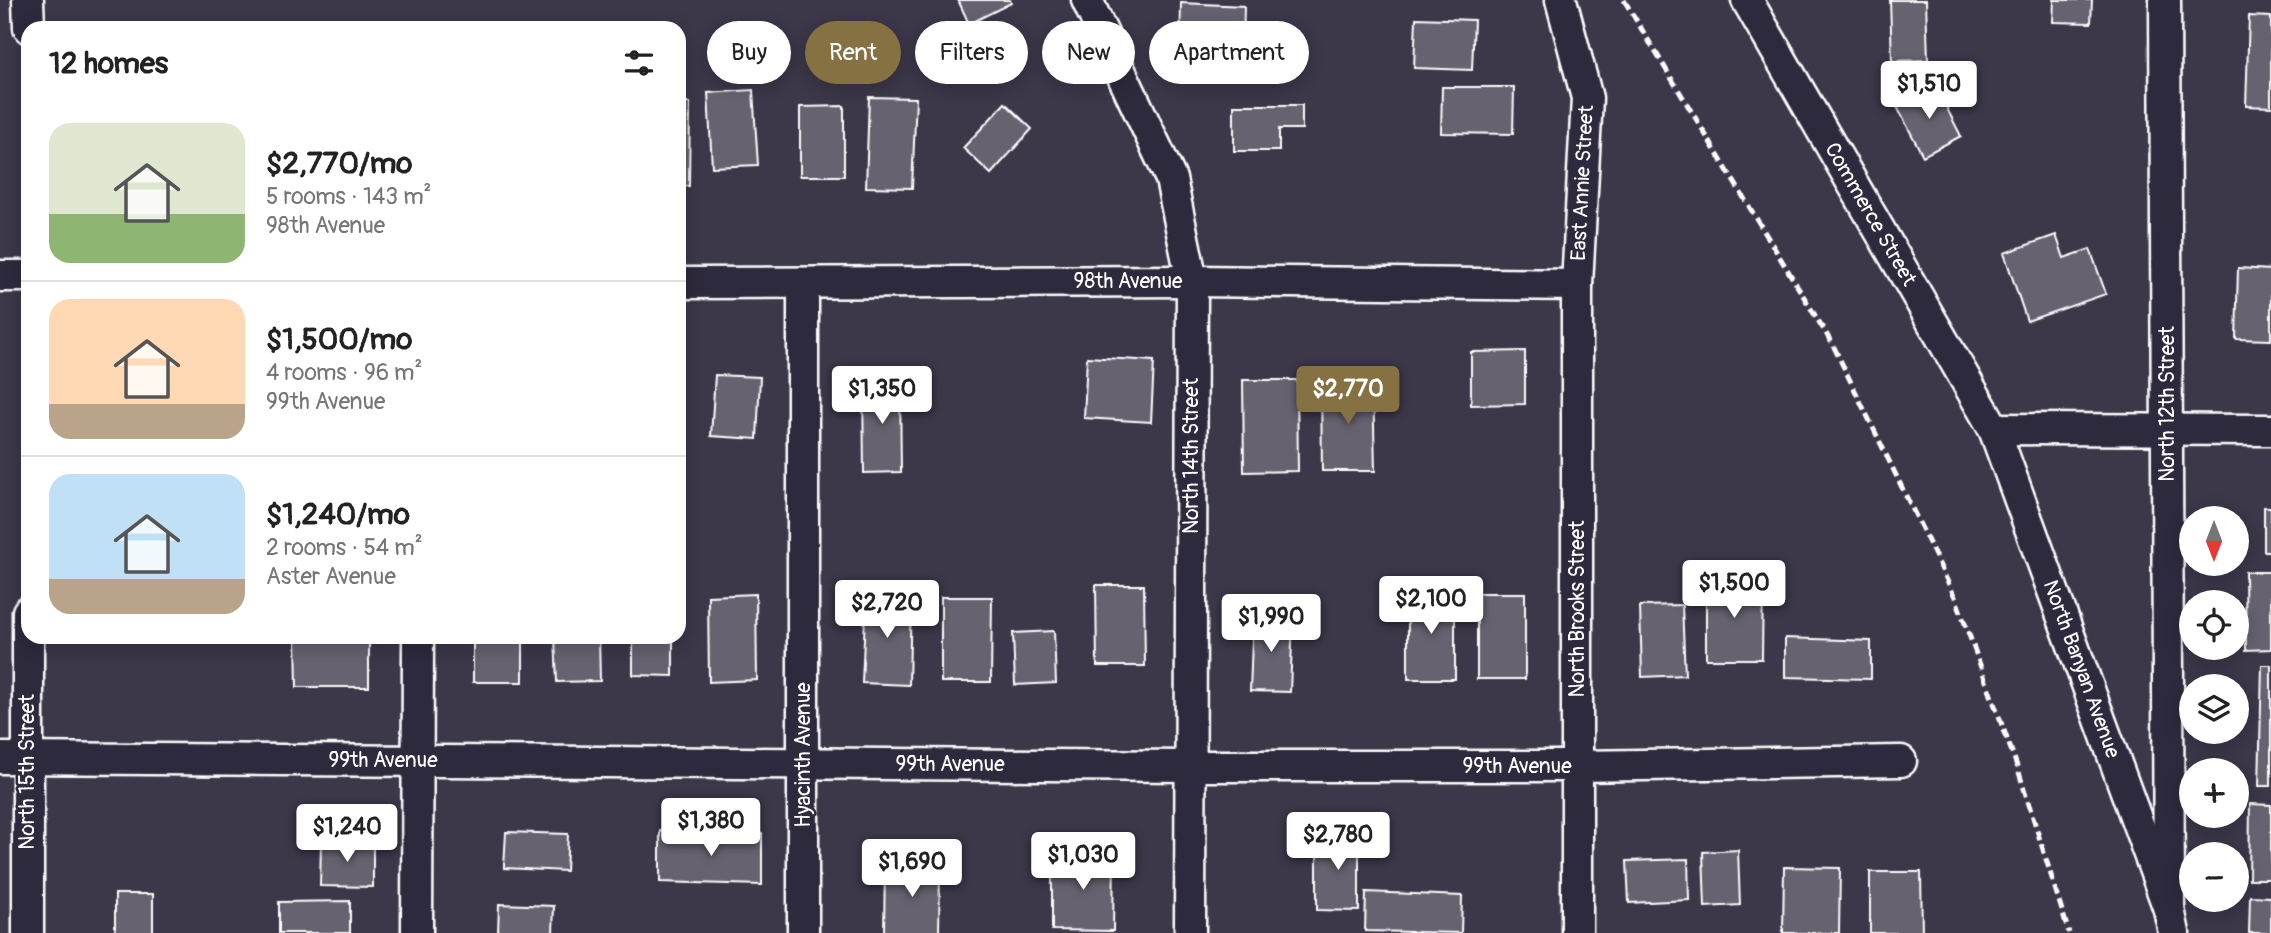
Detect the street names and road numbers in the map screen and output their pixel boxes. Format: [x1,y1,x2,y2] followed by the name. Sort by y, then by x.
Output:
[1565,104,1600,262] street label: East Annie Street
[1819,138,1923,291] street label: Commerce Street
[1074,268,1183,295] street label: 98th Avenue
[2154,326,2181,482] street label: North 12th Street
[1178,377,1205,534] street label: North 14th Street
[1564,520,1591,698] street label: North Brooks Street
[2037,576,2126,762] street label: North Banyan Avenue
[790,682,817,828] street label: Hyacinth Avenue
[14,694,41,850] street label: North 15th Street
[328,747,438,774] street label: 99th Avenue
[895,751,1005,778] street label: 99th Avenue
[1462,753,1572,780] street label: 99th Avenue

